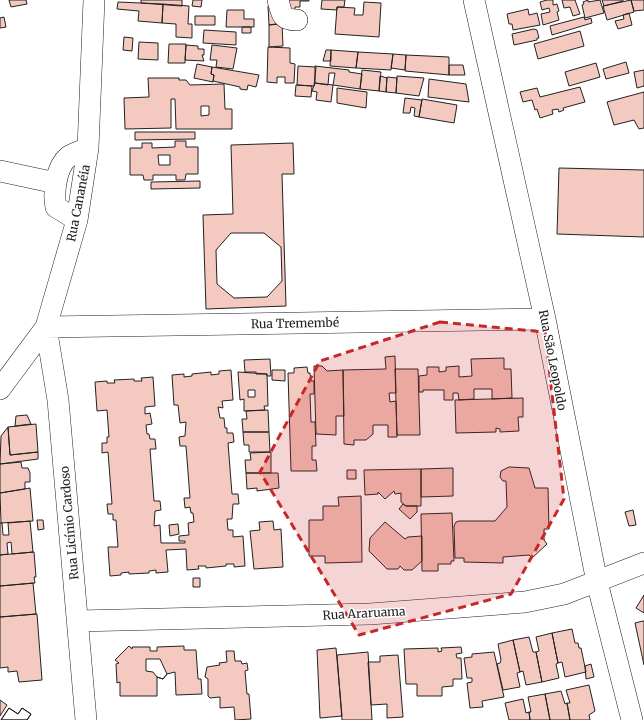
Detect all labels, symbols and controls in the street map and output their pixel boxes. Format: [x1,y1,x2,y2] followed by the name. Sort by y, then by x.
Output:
[63,163,93,243] street label: Rua Cananéia
[536,308,570,412] street label: Rua São Leopoldo
[251,315,339,331] street label: Rua Tremembé
[57,465,81,581] street label: Rua Licínio Cardoso
[322,603,406,623] street label: Rua Araruama

